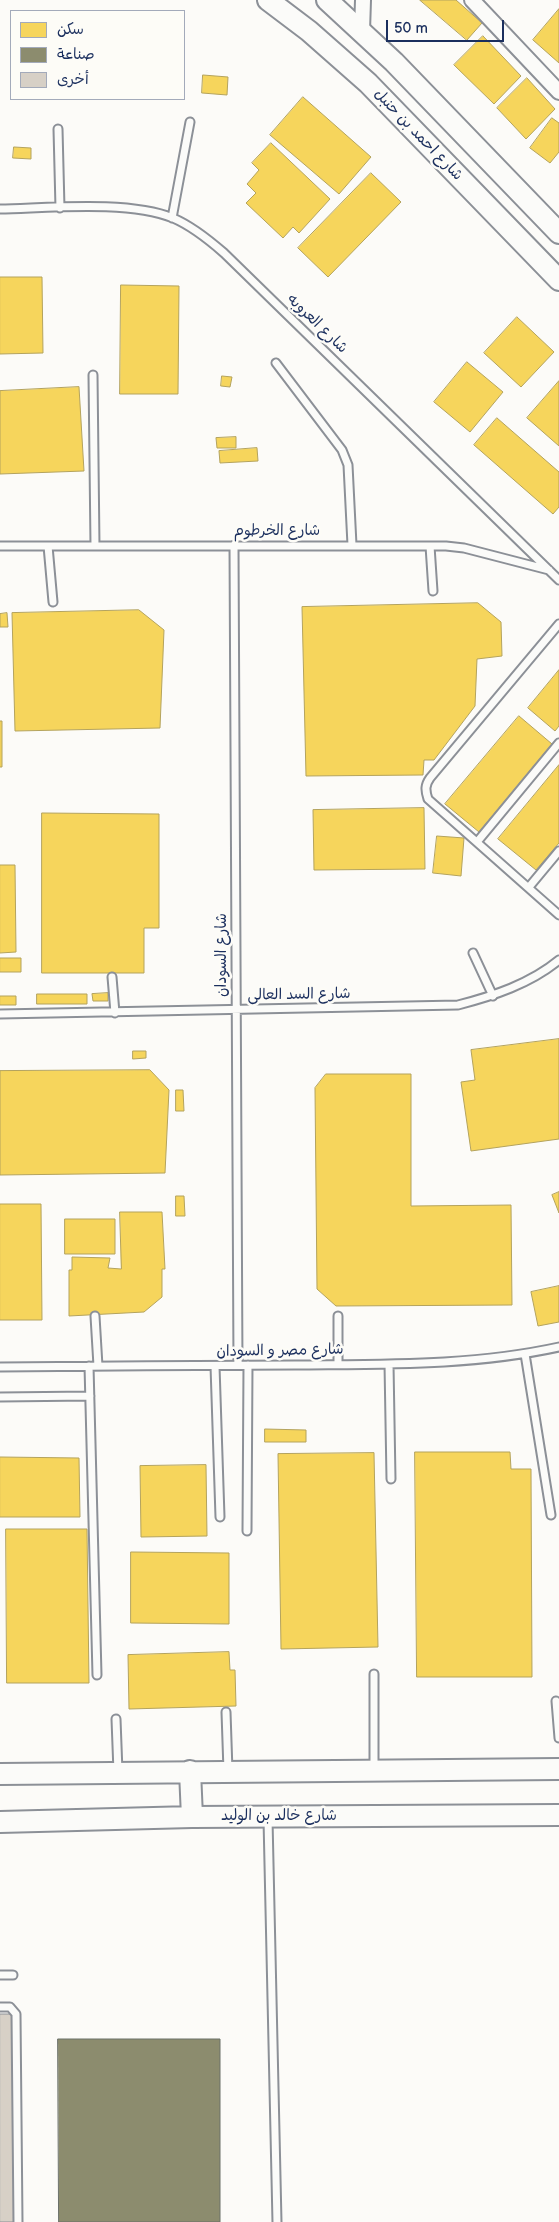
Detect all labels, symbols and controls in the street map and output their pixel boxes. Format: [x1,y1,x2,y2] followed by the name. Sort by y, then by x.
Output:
[10,10,185,100] legend
[389,10,506,42] scale bar
[394,19,428,38] text: 50 m
[57,20,84,39] text: سكن
[57,45,95,64] text: صناعة
[57,70,89,89] text: أخرى
[370,85,466,185] street label: شارع احمد بن حنبل
[283,291,351,357] street label: شارع العروبه
[234,522,320,540] street label: شارع الخرطوم
[213,913,231,997] street label: شارع السودان
[247,985,351,1005] street label: شارع السد العالى
[216,1341,344,1361] street label: شارع مصر و السودان
[221,1807,337,1825] street label: شارع خالد بن الوليد

